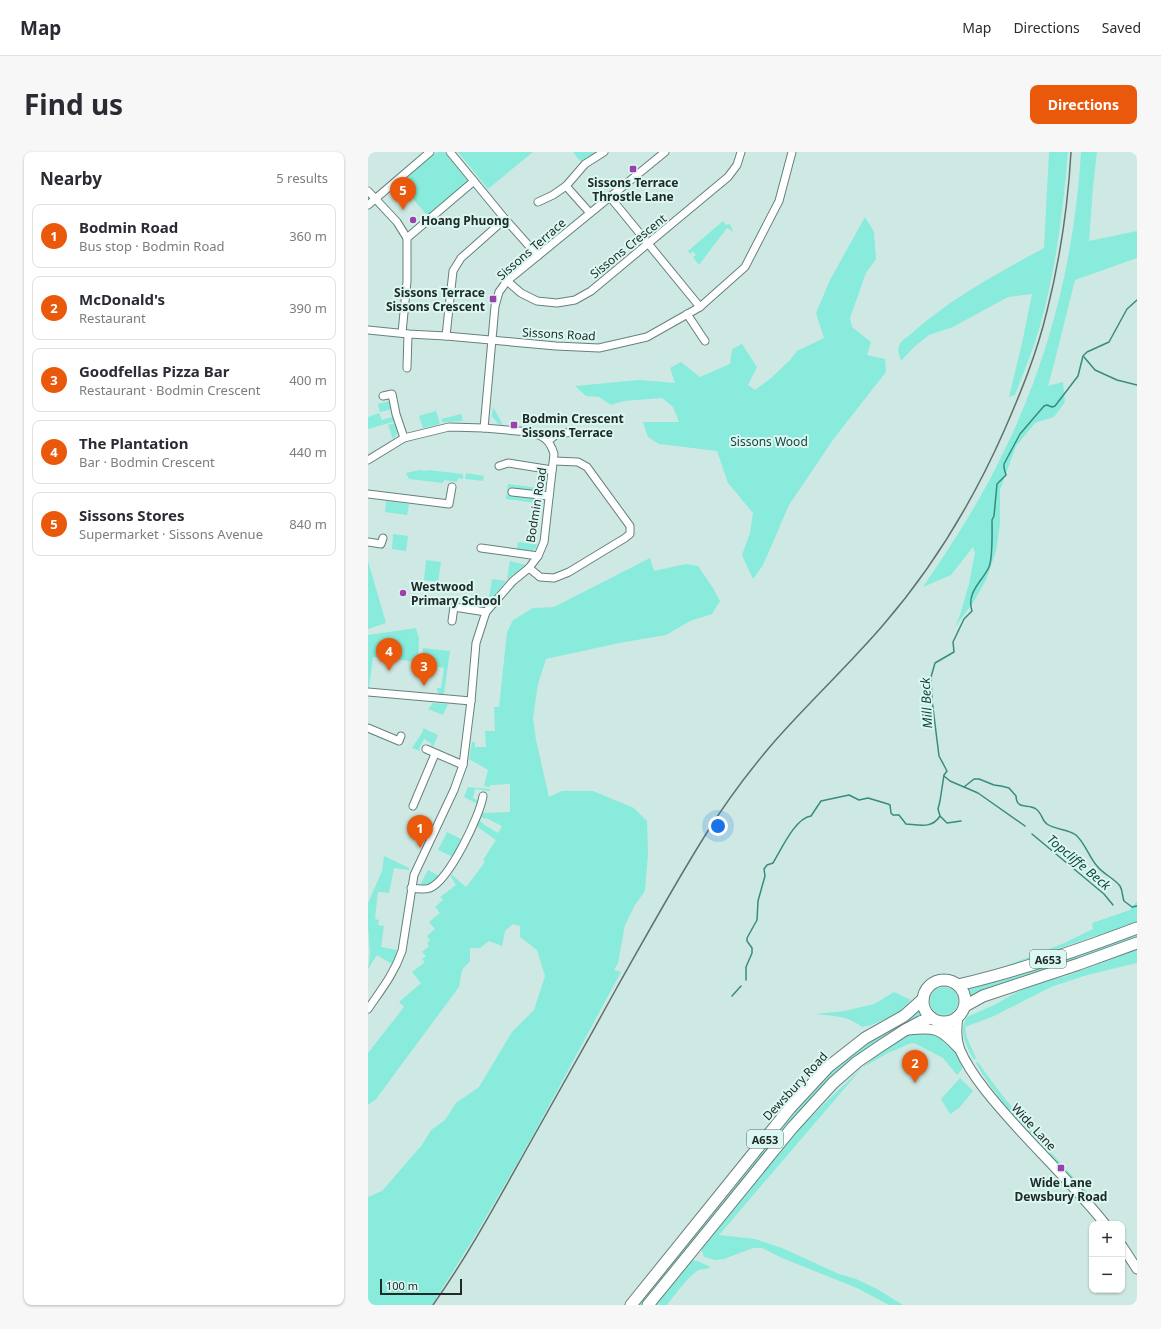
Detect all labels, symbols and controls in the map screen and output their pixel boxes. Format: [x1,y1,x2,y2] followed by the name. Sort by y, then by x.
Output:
[20,15,61,41] text: Map
[962,18,991,37] text: Map
[1013,18,1080,37] text: Directions
[1102,18,1141,37] text: Saved
[24,85,123,123] text: Find us
[1030,85,1137,124] button: Directions
[628,164,638,174] marker: Sissons Terrace Throstle Lane
[40,167,102,190] text: Nearby
[276,169,328,187] text: 5 results
[588,174,678,205] place label: Sissons Terrace Throstle Lane
[390,177,416,210] pin: 5
[586,209,670,282] street label: Sissons Crescent
[421,212,509,229] place label: Hoang Phuong
[493,214,569,284] street label: Sissons Terrace
[408,215,418,225] marker: Hoang Phuong
[79,217,178,237] text: Bodmin Road
[50,227,58,245] text: 1
[289,227,327,245] text: 360 m
[79,237,225,255] text: Bus stop · Bodmin Road
[386,284,485,315] place label: Sissons Terrace Sissons Crescent
[79,289,165,309] text: McDonald's
[488,294,498,304] marker: Sissons Terrace Sissons Crescent
[50,299,58,317] text: 2
[289,299,327,317] text: 390 m
[79,309,146,327] text: Restaurant
[522,324,596,344] street label: Sissons Road
[79,361,229,381] text: Goodfellas Pizza Bar
[50,371,58,389] text: 3
[289,371,327,389] text: 400 m
[79,381,260,399] text: Restaurant · Bodmin Crescent
[522,410,624,441] place label: Bodmin Crescent Sissons Terrace
[509,420,519,430] marker: Bodmin Crescent Sissons Terrace
[79,433,188,453] text: The Plantation
[730,433,808,450] park label: Sissons Wood
[50,443,58,461] text: 4
[289,443,327,461] text: 440 m
[79,453,215,471] text: Bar · Bodmin Crescent
[522,466,550,544] street label: Bodmin Road
[79,505,184,525] text: Sissons Stores
[50,515,58,533] text: 5
[289,515,327,533] text: 840 m
[79,525,263,543] text: Supermarket · Sissons Avenue
[411,578,501,609] place label: Westwood Primary School
[398,588,408,598] marker: Westwood Primary School
[376,638,402,671] pin: 4
[411,653,437,686] pin: 3
[916,677,936,729] water label: Mill Beck
[407,815,433,848] pin: 1
[708,816,728,836] your location
[1043,830,1115,894] water label: Topcliffe Beck
[1030,950,1066,968] road number: A653
[759,1048,831,1124] street label: Dewsbury Road
[902,1050,928,1083] pin: 2
[1008,1100,1060,1154] street label: Wide Lane
[747,1130,783,1148] road number: A653
[1056,1163,1066,1173] marker: Wide Lane Dewsbury Road
[1015,1174,1107,1205] place label: Wide Lane Dewsbury Road
[1089,1221,1125,1293] map controls
[1089,1221,1125,1257] button: +
[1089,1257,1125,1293] button: −
[380,1277,462,1296] scale bar
[386,1278,418,1293] text: 100 m

